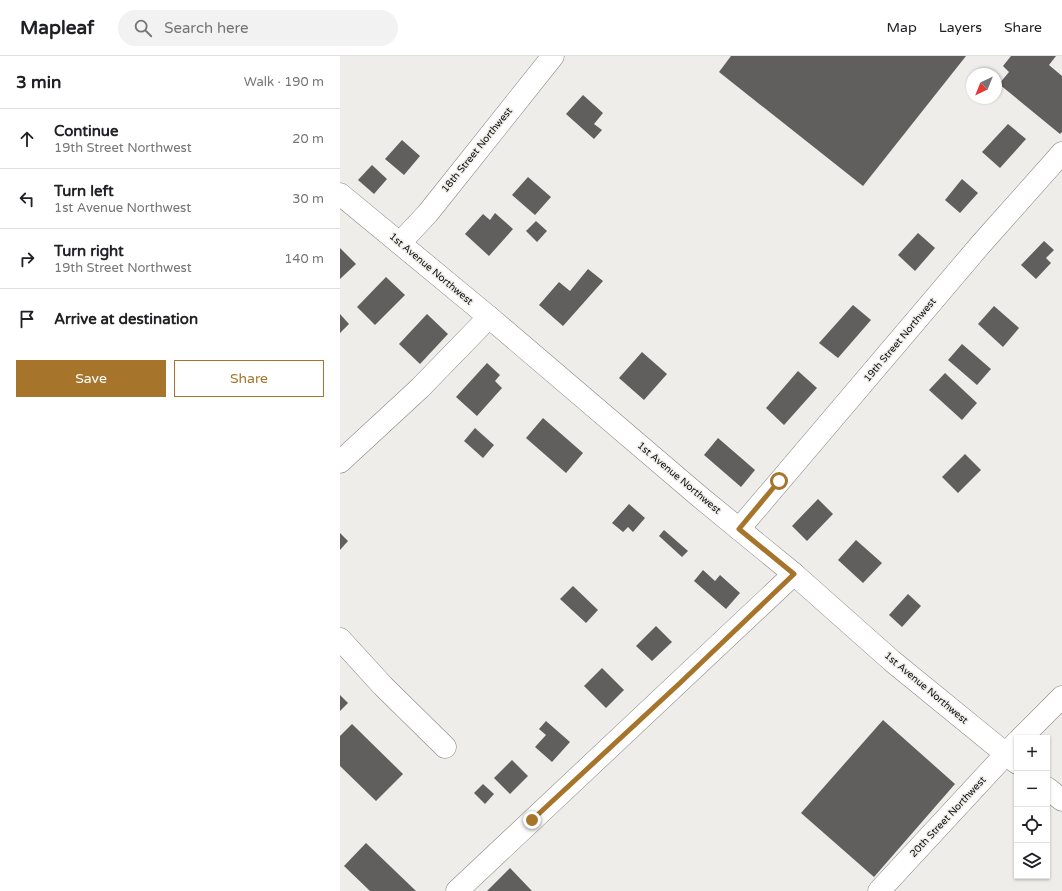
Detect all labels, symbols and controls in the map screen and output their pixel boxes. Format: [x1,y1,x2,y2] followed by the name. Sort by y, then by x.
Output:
[118,10,398,46] search box
[20,17,94,39] text: Mapleaf
[132,17,154,39] icon: search
[164,19,249,37] text: Search here
[887,19,917,36] text: Map
[939,19,982,36] text: Layers
[1004,19,1042,36] text: Share
[966,68,1002,104] north arrow
[16,72,61,93] text: 3 min
[244,74,324,90] text: Walk · 190 m
[439,105,515,195] street label: 18th Street Northwest
[54,122,118,140] text: Continue
[16,128,38,150] icon: ahead
[292,131,324,147] text: 20 m
[54,140,192,156] text: 19th Street Northwest
[54,182,114,200] text: Turn left
[16,188,38,210] icon: left
[292,191,324,207] text: 30 m
[54,200,191,216] text: 1st Avenue Northwest
[387,230,475,308] street label: 1st Avenue Northwest
[54,242,124,260] text: Turn right
[16,248,38,270] icon: right
[284,251,324,267] text: 140 m
[54,260,192,276] text: 19th Street Northwest
[861,295,939,384] street label: 19th Street Northwest
[16,308,38,330] icon: arrive
[54,310,198,328] text: Arrive at destination
[16,360,166,397] button: Save
[174,360,324,397] button: Share
[635,439,723,517] street label: 1st Avenue Northwest
[770,472,788,490] route start
[882,649,970,727] street label: 1st Avenue Northwest
[1014,735,1050,879] map controls
[1014,735,1050,771] button: +
[1014,771,1050,807] button: −
[907,774,989,860] street label: 20th Street Northwest
[1014,807,1050,843] button: locate
[523,811,541,829] route end
[1014,843,1050,879] button: layers

